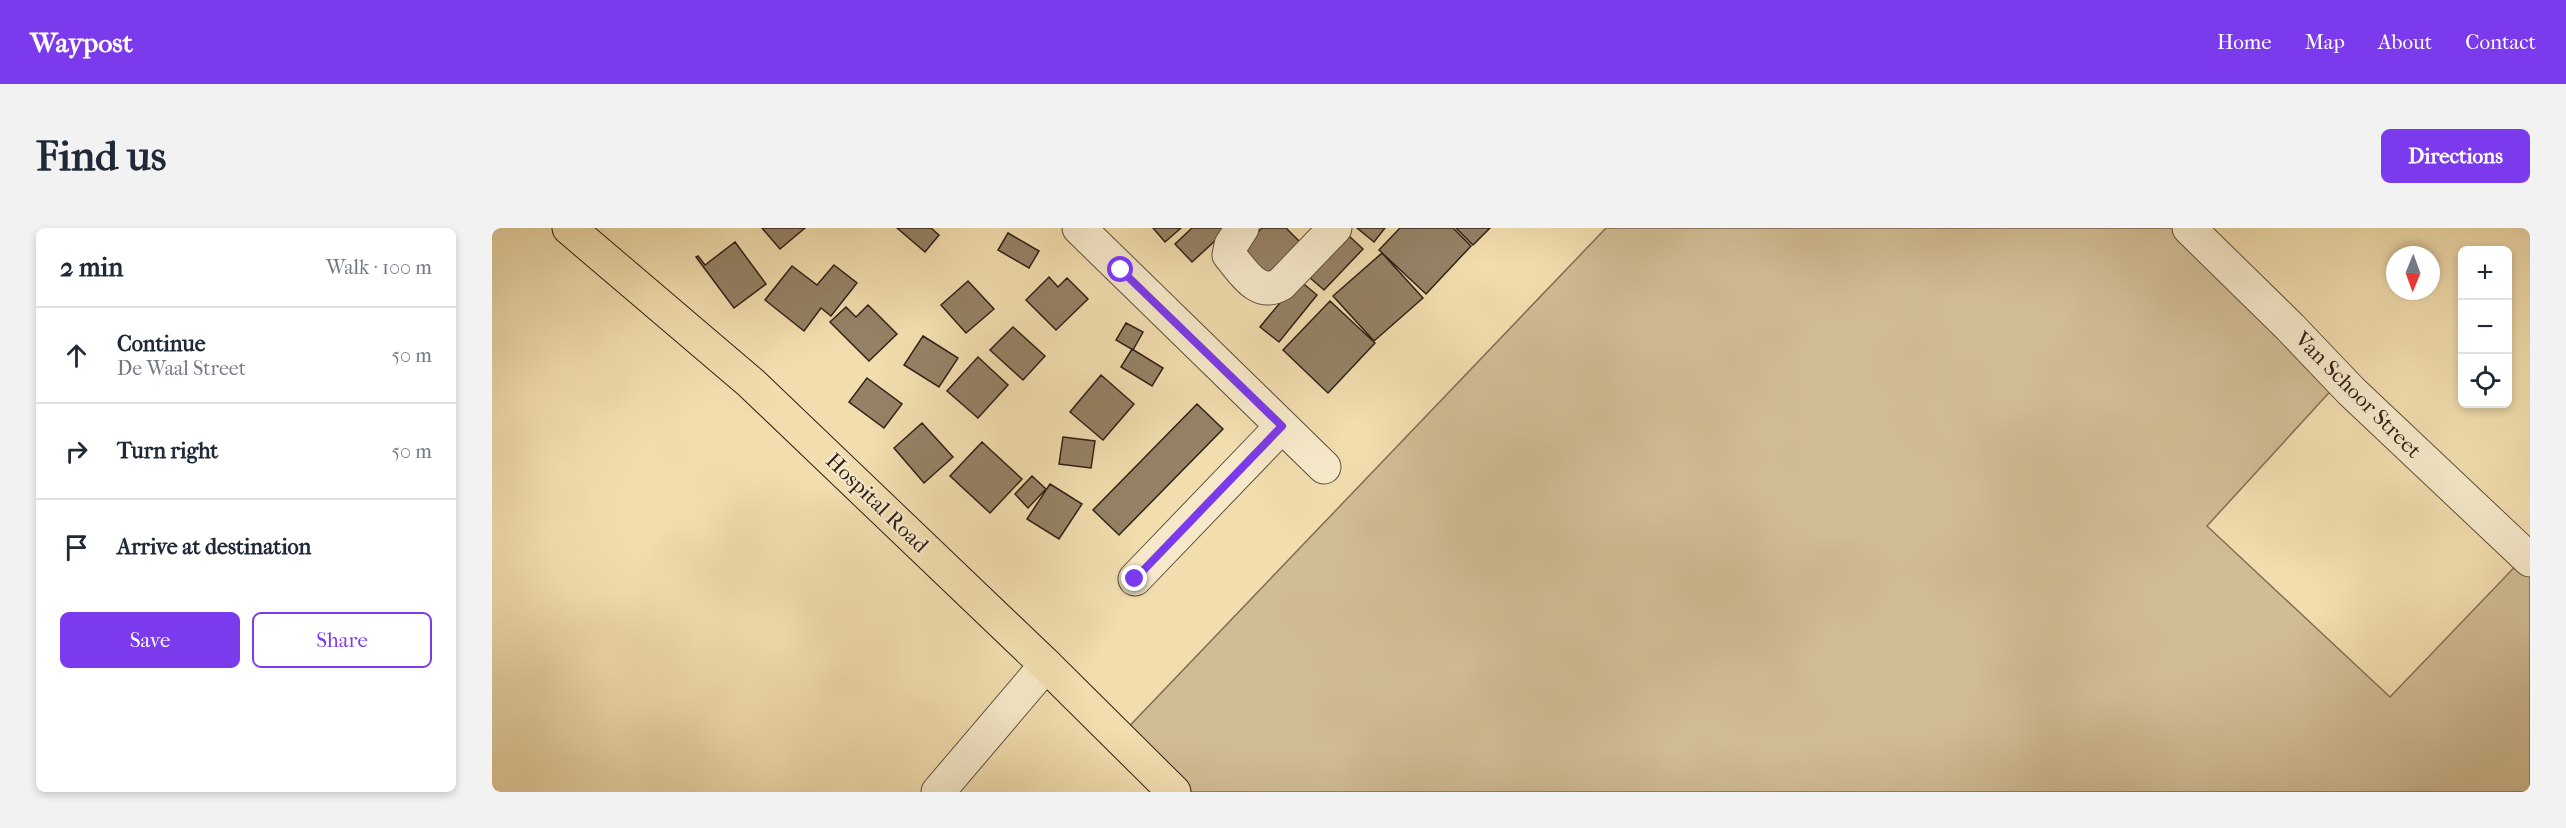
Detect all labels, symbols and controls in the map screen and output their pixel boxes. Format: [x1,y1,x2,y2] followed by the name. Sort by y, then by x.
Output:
[30,26,133,59] text: Waypost
[2217,30,2272,54] text: Home
[2305,30,2345,54] text: Map
[2378,30,2432,54] text: About
[2465,30,2536,54] text: Contact
[2381,129,2530,183] button: Directions
[36,132,166,181] text: Find us
[2386,246,2440,300] north arrow
[2458,246,2512,408] map controls
[2458,246,2512,300] button: +
[60,252,123,283] text: 2 min
[326,256,432,279] text: Walk · 100 m
[1107,256,1133,282] route start
[2458,300,2512,354] button: −
[2289,326,2427,464] street label: Van Schoor Street
[117,331,206,357] text: Continue
[60,339,93,372] icon: ahead
[391,344,432,367] text: 50 m
[2458,354,2512,408] button: locate
[117,357,246,380] text: De Waal Street
[60,435,93,468] icon: right
[117,438,218,464] text: Turn right
[391,440,432,463] text: 50 m
[820,448,934,559] street label: Hospital Road
[60,531,93,564] icon: arrive
[117,534,311,560] text: Arrive at destination
[1121,565,1147,591] route end
[60,612,240,668] button: Save
[252,612,432,668] button: Share

